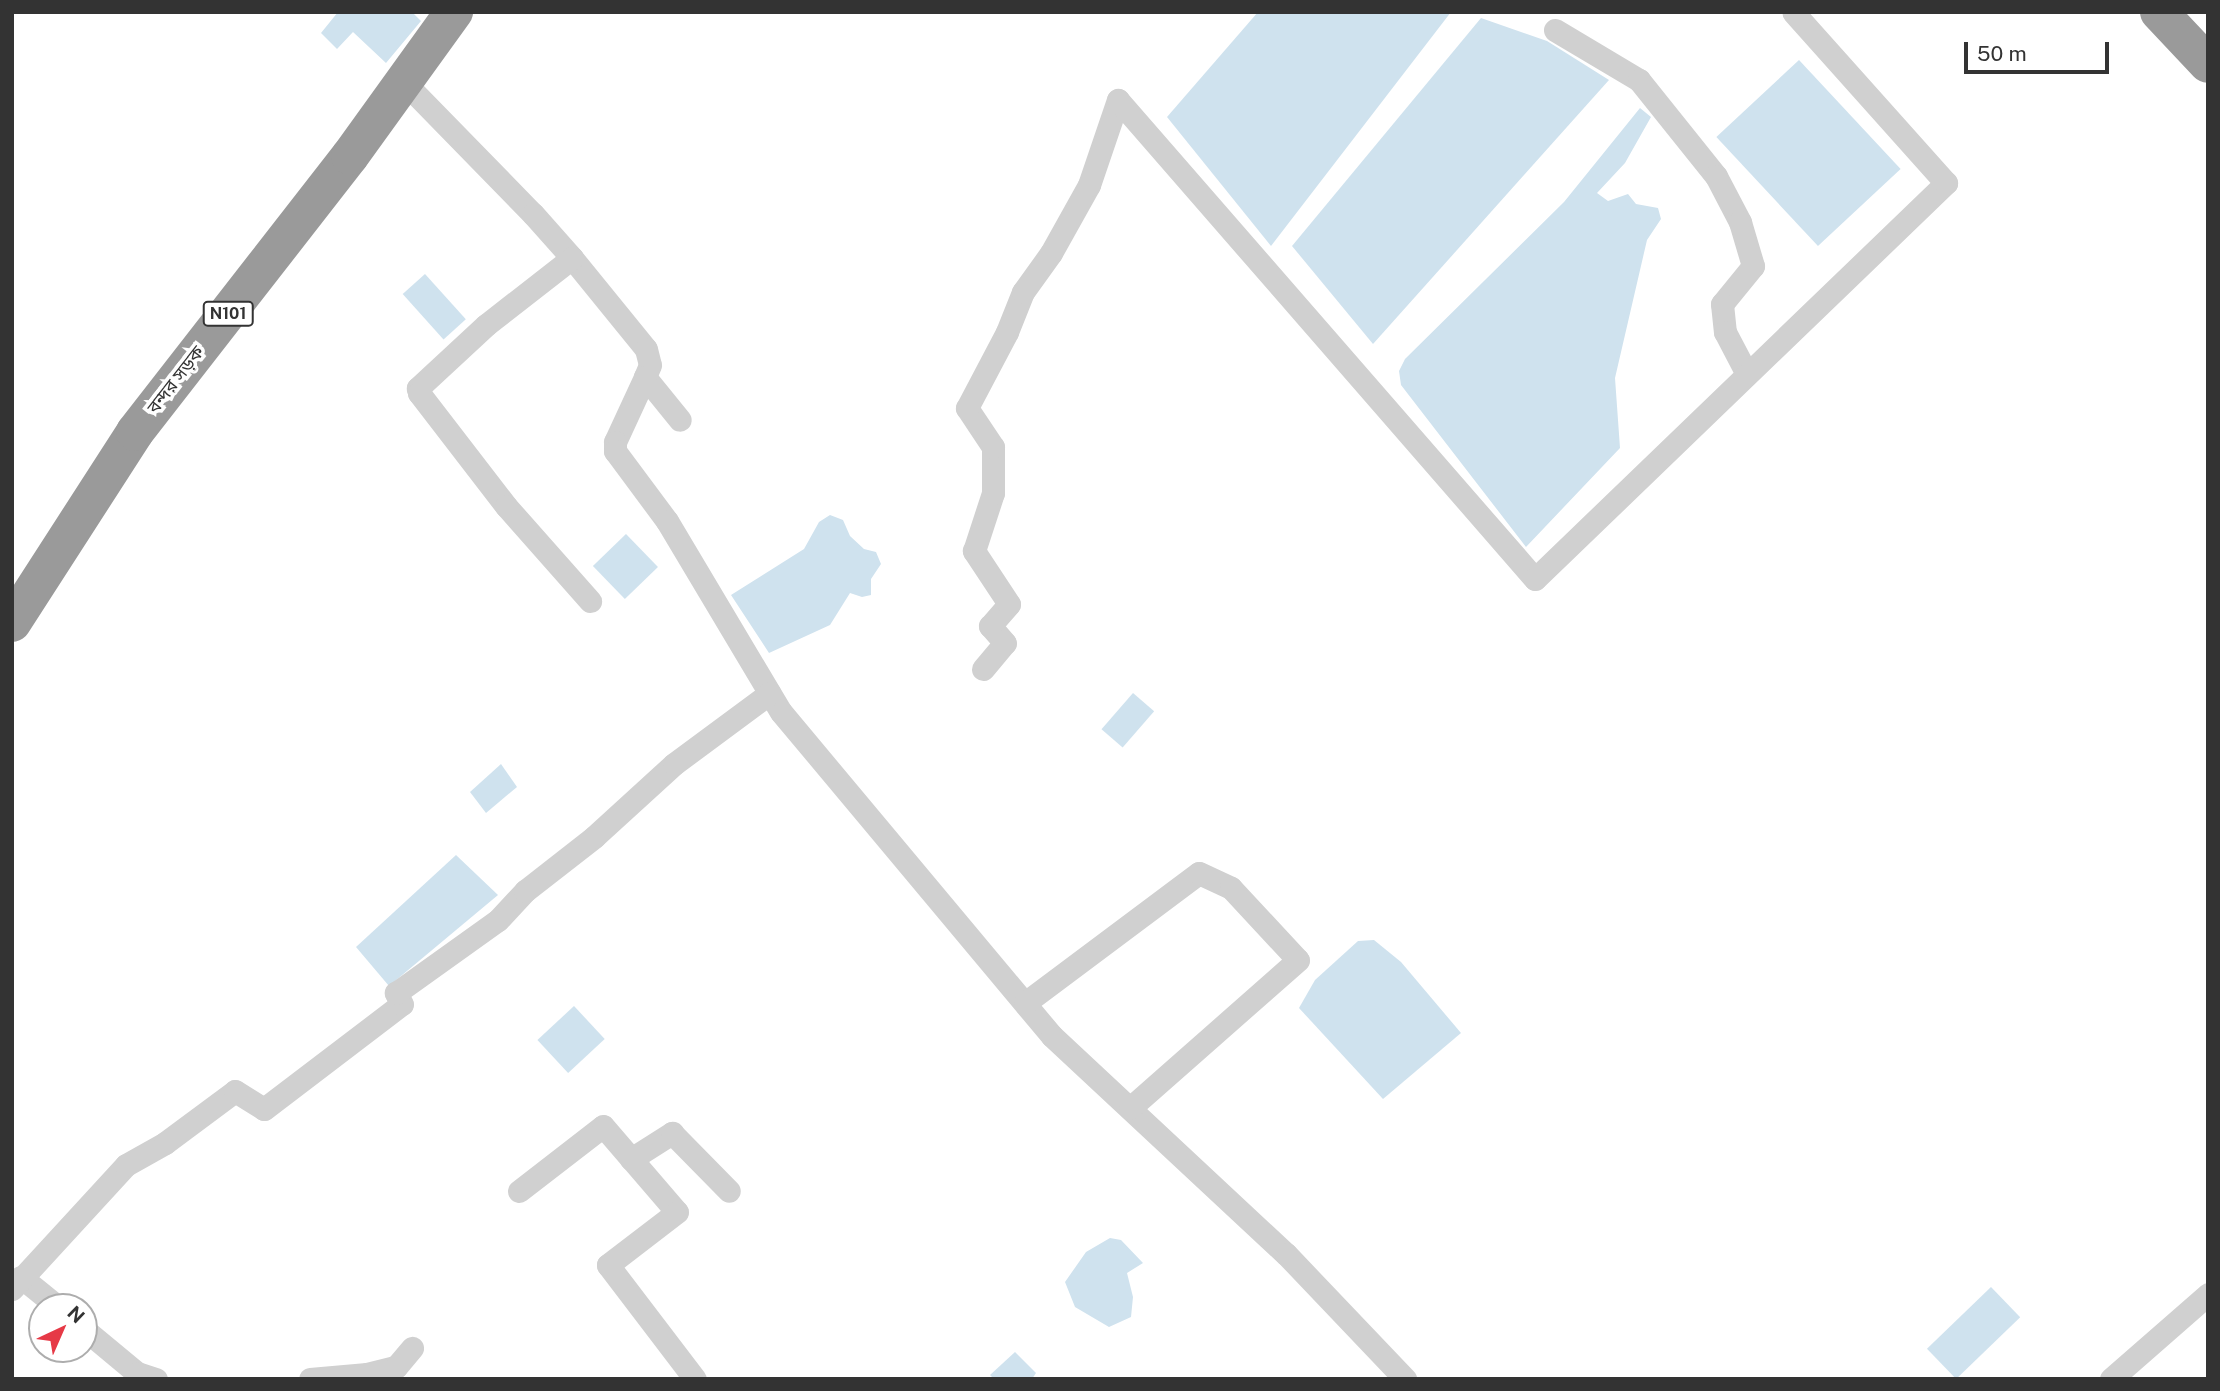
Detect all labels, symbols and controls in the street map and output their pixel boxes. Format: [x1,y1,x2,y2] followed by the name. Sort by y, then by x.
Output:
[1968,28,2113,72] scale bar
[1977,41,2027,66] text: 50 m
[202,302,254,326] road number: N101
[143,342,209,418] street label: বন্দর সড়ক
[28,1293,98,1363] north arrow
[63,1301,89,1327] text: N

